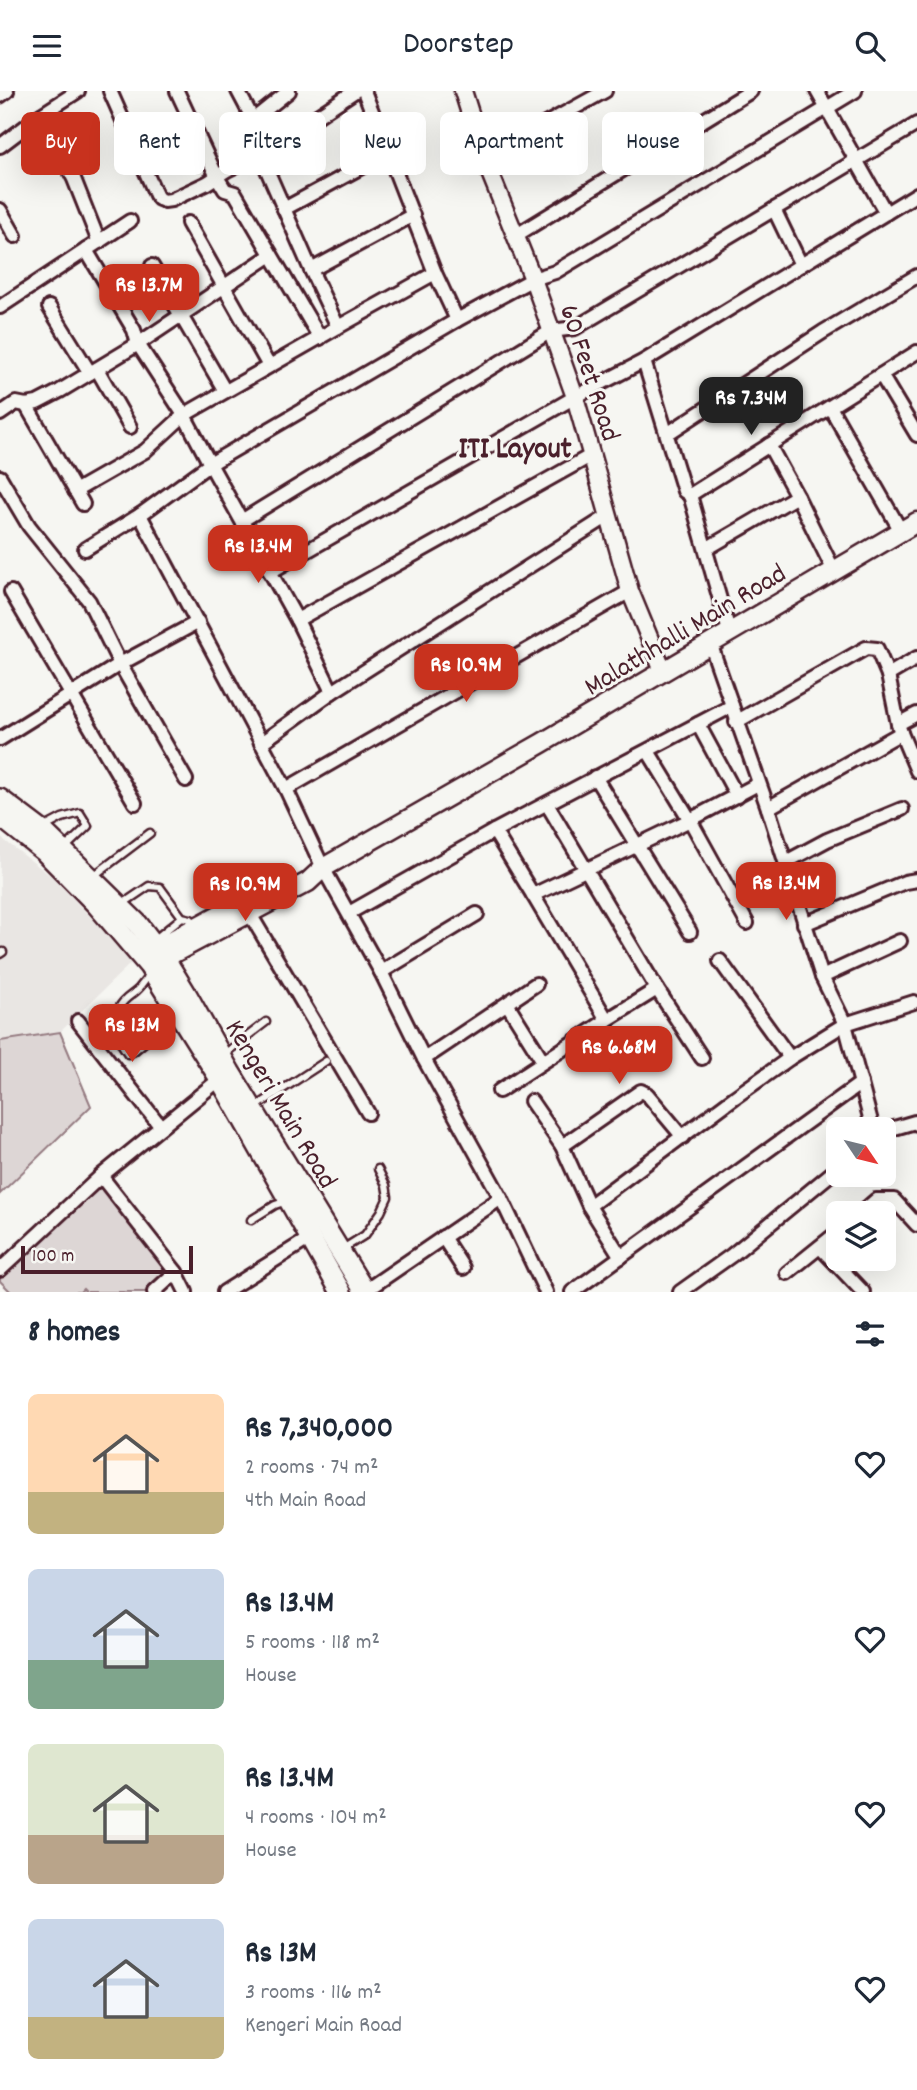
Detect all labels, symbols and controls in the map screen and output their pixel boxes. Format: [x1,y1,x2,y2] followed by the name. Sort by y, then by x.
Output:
[403,23,514,69] text: Doorstep
[28,27,66,65] icon: menu
[851,27,889,65] icon: search
[21,112,100,175] chip: Buy
[114,112,205,175] chip: Rent
[219,112,326,175] chip: Filters
[340,112,426,175] chip: New
[440,112,588,175] chip: Apartment
[602,112,704,175] chip: House
[77,265,221,324] pin: Rs 13.7M
[115,270,183,303] text: Rs 13.7M
[546,300,628,447] street label: 60 Feet Road
[679,377,823,437] pin: Rs 7.34M
[715,383,787,416] text: Rs 7.34M
[458,430,572,473] district label: ITI Layout
[186,525,330,585] pin: Rs 13.4M
[224,531,292,564] text: Rs 13.4M
[578,556,795,709] street label: Malathhalli Main Road
[394,645,538,704] pin: Rs 10.9M
[430,650,502,683] text: Rs 10.9M
[173,863,317,923] pin: Rs 10.9M
[714,863,858,922] pin: Rs 13.4M
[752,868,820,901] text: Rs 13.4M
[209,869,281,902] text: Rs 10.9M
[75,1005,189,1064] pin: Rs 13M
[105,1010,159,1043] text: Rs 13M
[212,1013,345,1198] street label: Kengeri Main Road
[547,1027,691,1086] pin: Rs 6.68M
[581,1032,657,1065] text: Rs 6.68M
[826,1117,896,1187] north arrow
[826,1117,896,1271] map controls
[826,1201,896,1271] button: layers
[21,1243,192,1275] scale bar
[32,1244,74,1271] text: 100 m
[28,1313,120,1356] text: 8 homes
[851,1315,889,1353] icon: filters
[245,1409,393,1452] text: Rs 7,340,000
[84,1422,168,1506] icon: home
[851,1445,889,1483] icon: heart
[245,1452,378,1485] text: 2 rooms · 74 m²
[245,1485,366,1518] text: 4th Main Road
[245,1584,334,1627] text: Rs 13.4M
[84,1597,168,1681] icon: home
[851,1620,889,1658] icon: heart
[245,1627,380,1660] text: 5 rooms · 118 m²
[245,1660,297,1693] text: House
[245,1759,334,1802] text: Rs 13.4M
[84,1772,168,1856] icon: home
[851,1795,889,1833] icon: heart
[245,1802,387,1835] text: 4 rooms · 104 m²
[245,1835,297,1868] text: House
[245,1934,317,1977] text: Rs 13M
[84,1947,168,2031] icon: home
[851,1970,889,2008] icon: heart
[245,1977,382,2010] text: 3 rooms · 116 m²
[245,2010,402,2043] text: Kengeri Main Road

